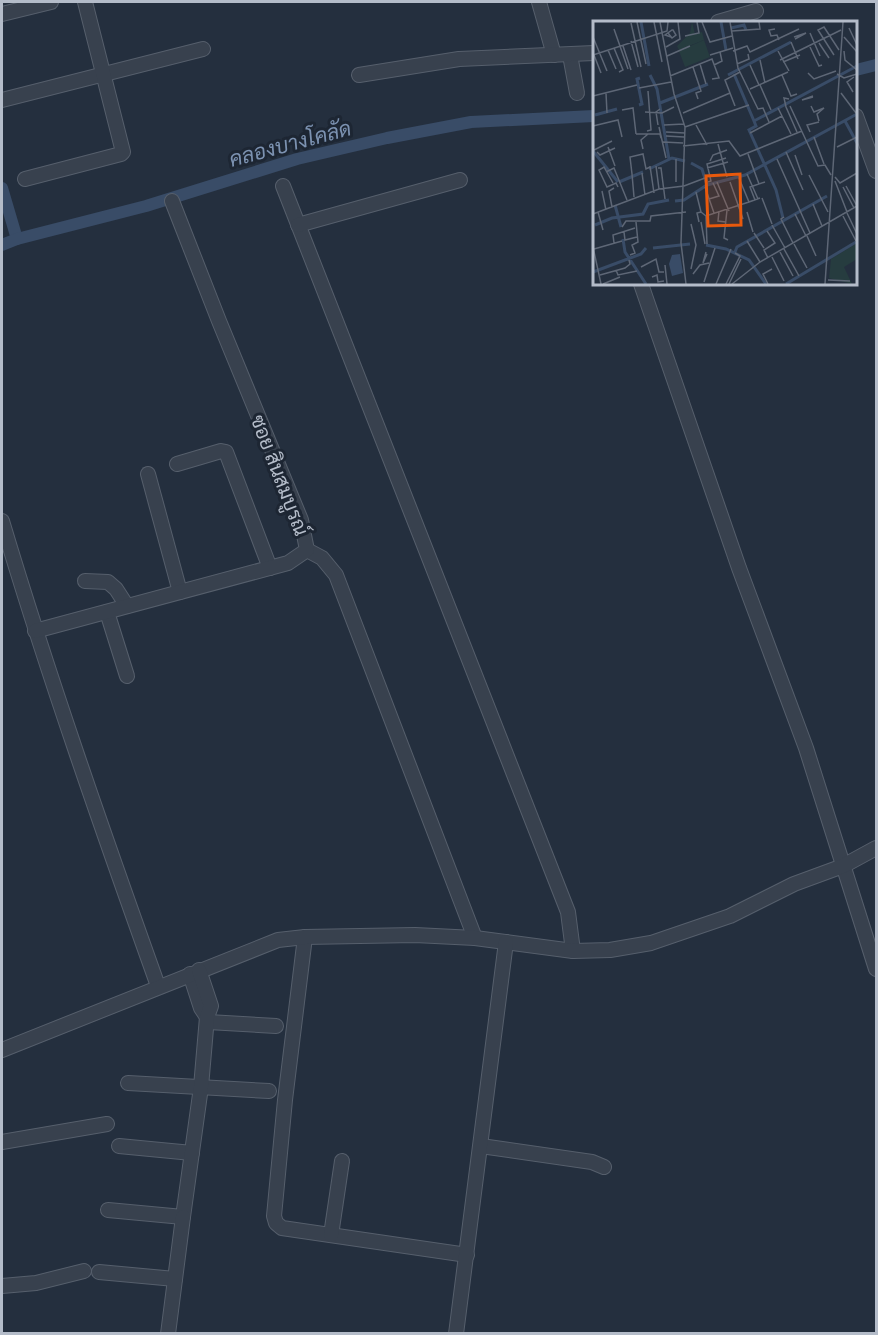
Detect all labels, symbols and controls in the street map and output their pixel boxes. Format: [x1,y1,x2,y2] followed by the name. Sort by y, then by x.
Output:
[593,21,857,285] inset map
[226,115,354,171] water label: คลองบางโคลัด
[243,411,315,540] street label: ซอย สินสมบูรณ์

